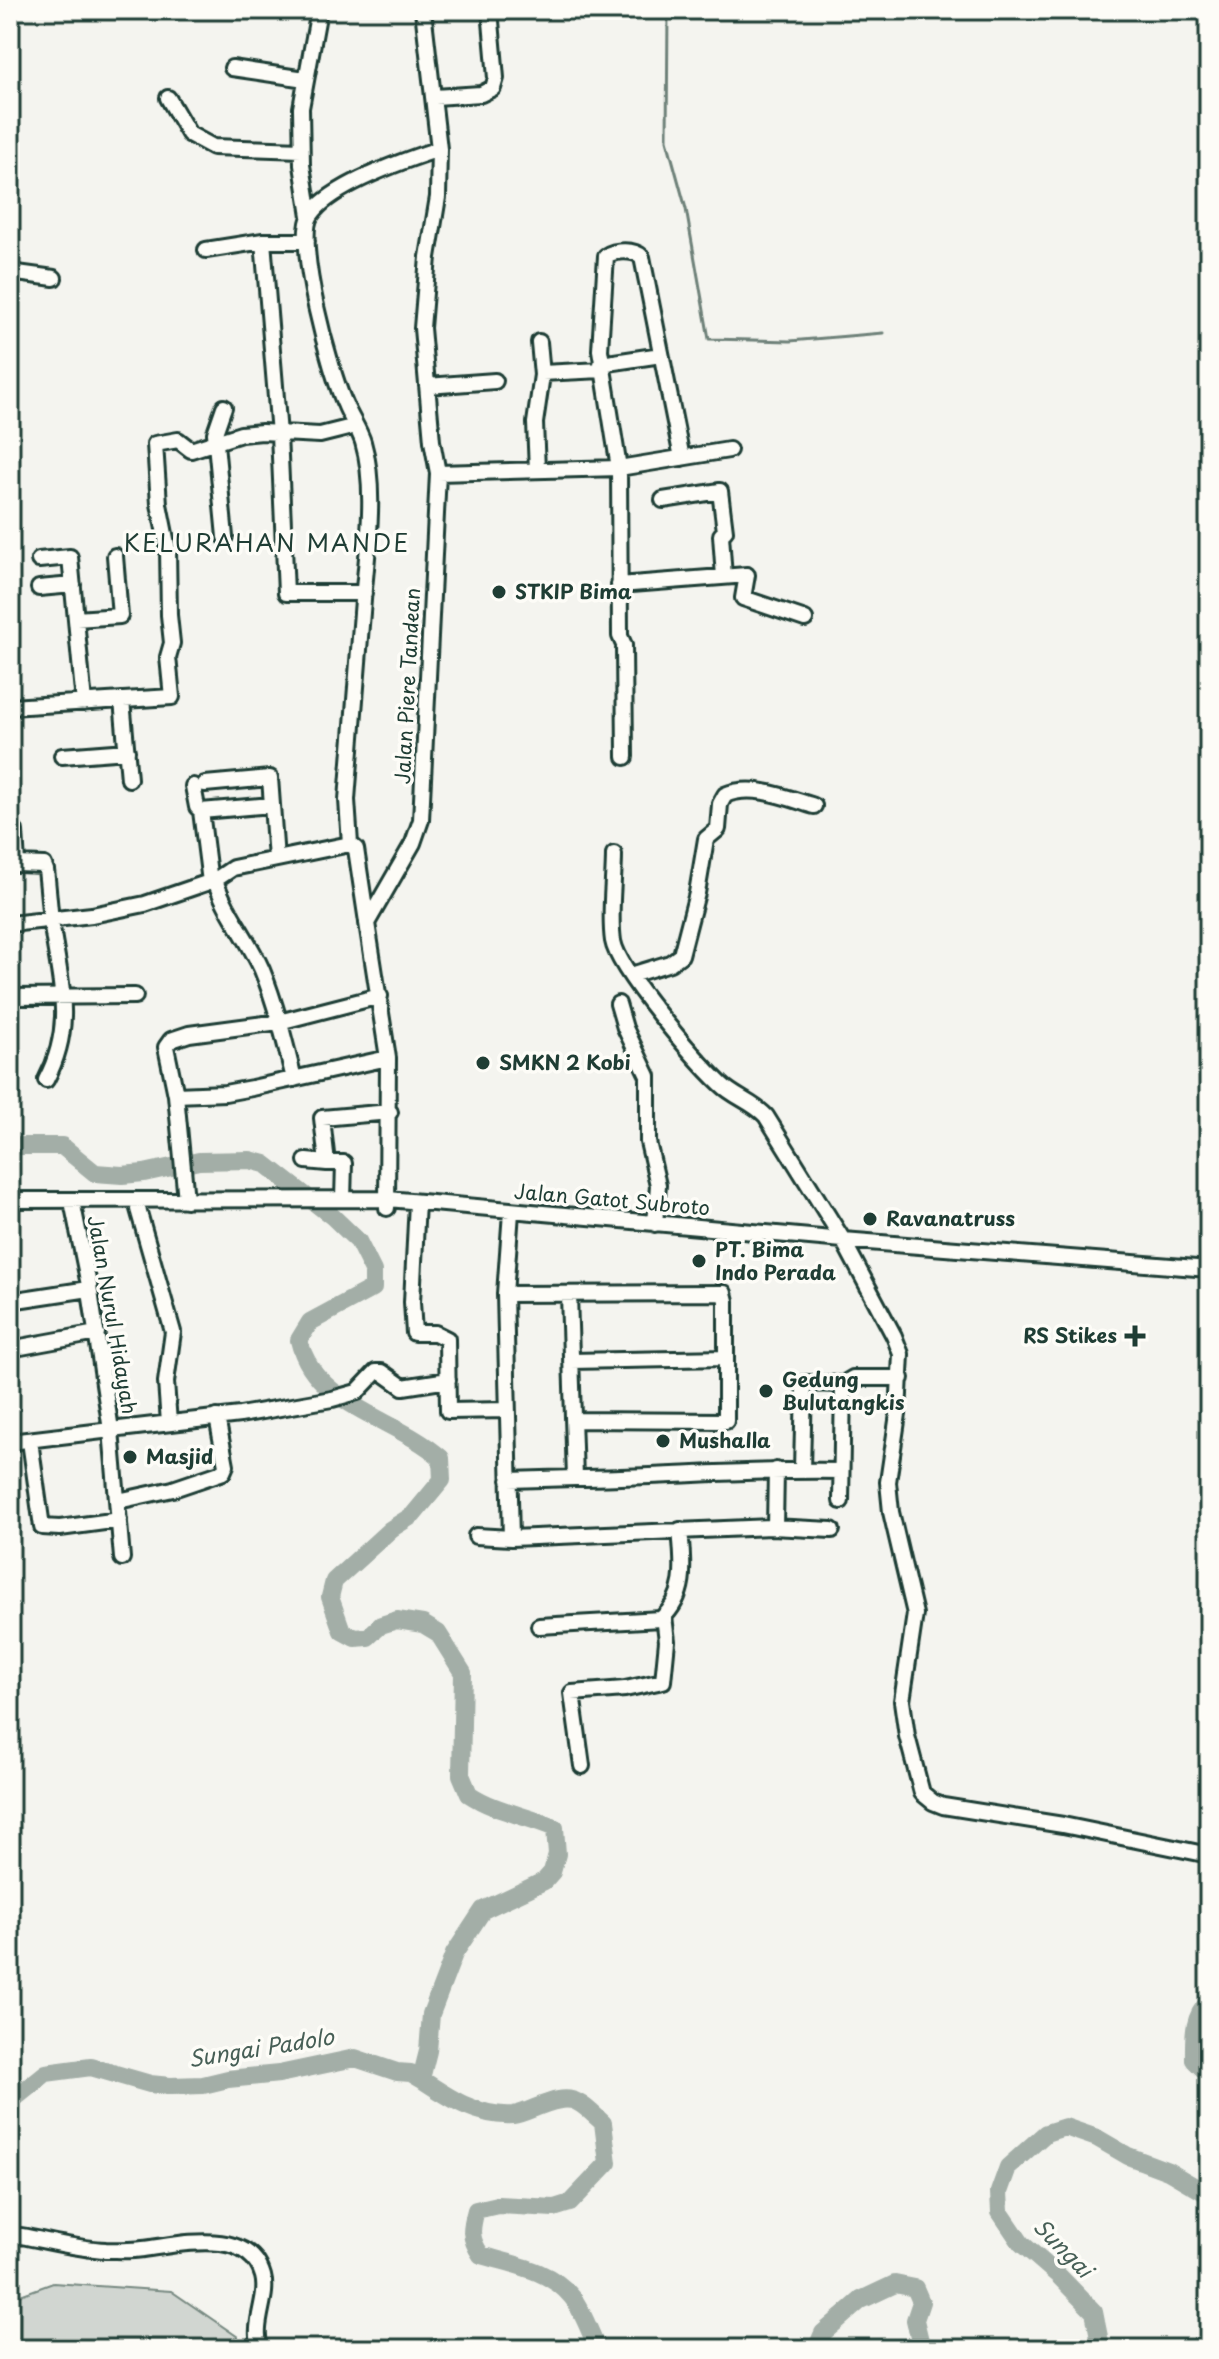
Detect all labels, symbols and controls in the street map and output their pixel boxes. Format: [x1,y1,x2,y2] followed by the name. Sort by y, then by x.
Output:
[124,524,410,560] district label: KELURAHAN MANDE
[515,576,632,606] place label: STKIP Bima
[490,583,508,601] marker: STKIP Bima
[387,587,427,785] street label: Jalan Piere Tandean
[499,1047,631,1077] place label: SMKN 2 Kobi
[474,1054,492,1072] marker: SMKN 2 Kobi
[513,1175,711,1223] street label: Jalan Gatot Subroto
[886,1203,1015,1233] place label: Ravanatruss
[861,1210,879,1228] marker: Ravanatruss
[81,1213,145,1417] street label: Jalan Nurul Hidayah
[715,1234,836,1287] place label: PT. Bima Indo Perada
[690,1252,708,1270] marker: PT. Bima Indo Perada
[1023,1320,1117,1350] place label: RS Stikes
[1124,1325,1146,1347] marker: RS Stikes
[782,1364,905,1417] place label: Gedung Bulutangkis
[757,1382,775,1400] marker: Gedung Bulutangkis
[679,1425,771,1455] place label: Mushalla
[654,1432,672,1450] marker: Mushalla
[146,1441,213,1471] place label: Masjid
[121,1448,139,1466] marker: Masjid
[186,2018,337,2074] water label: Sungai Padolo
[1027,2210,1103,2286] water label: Sungai

